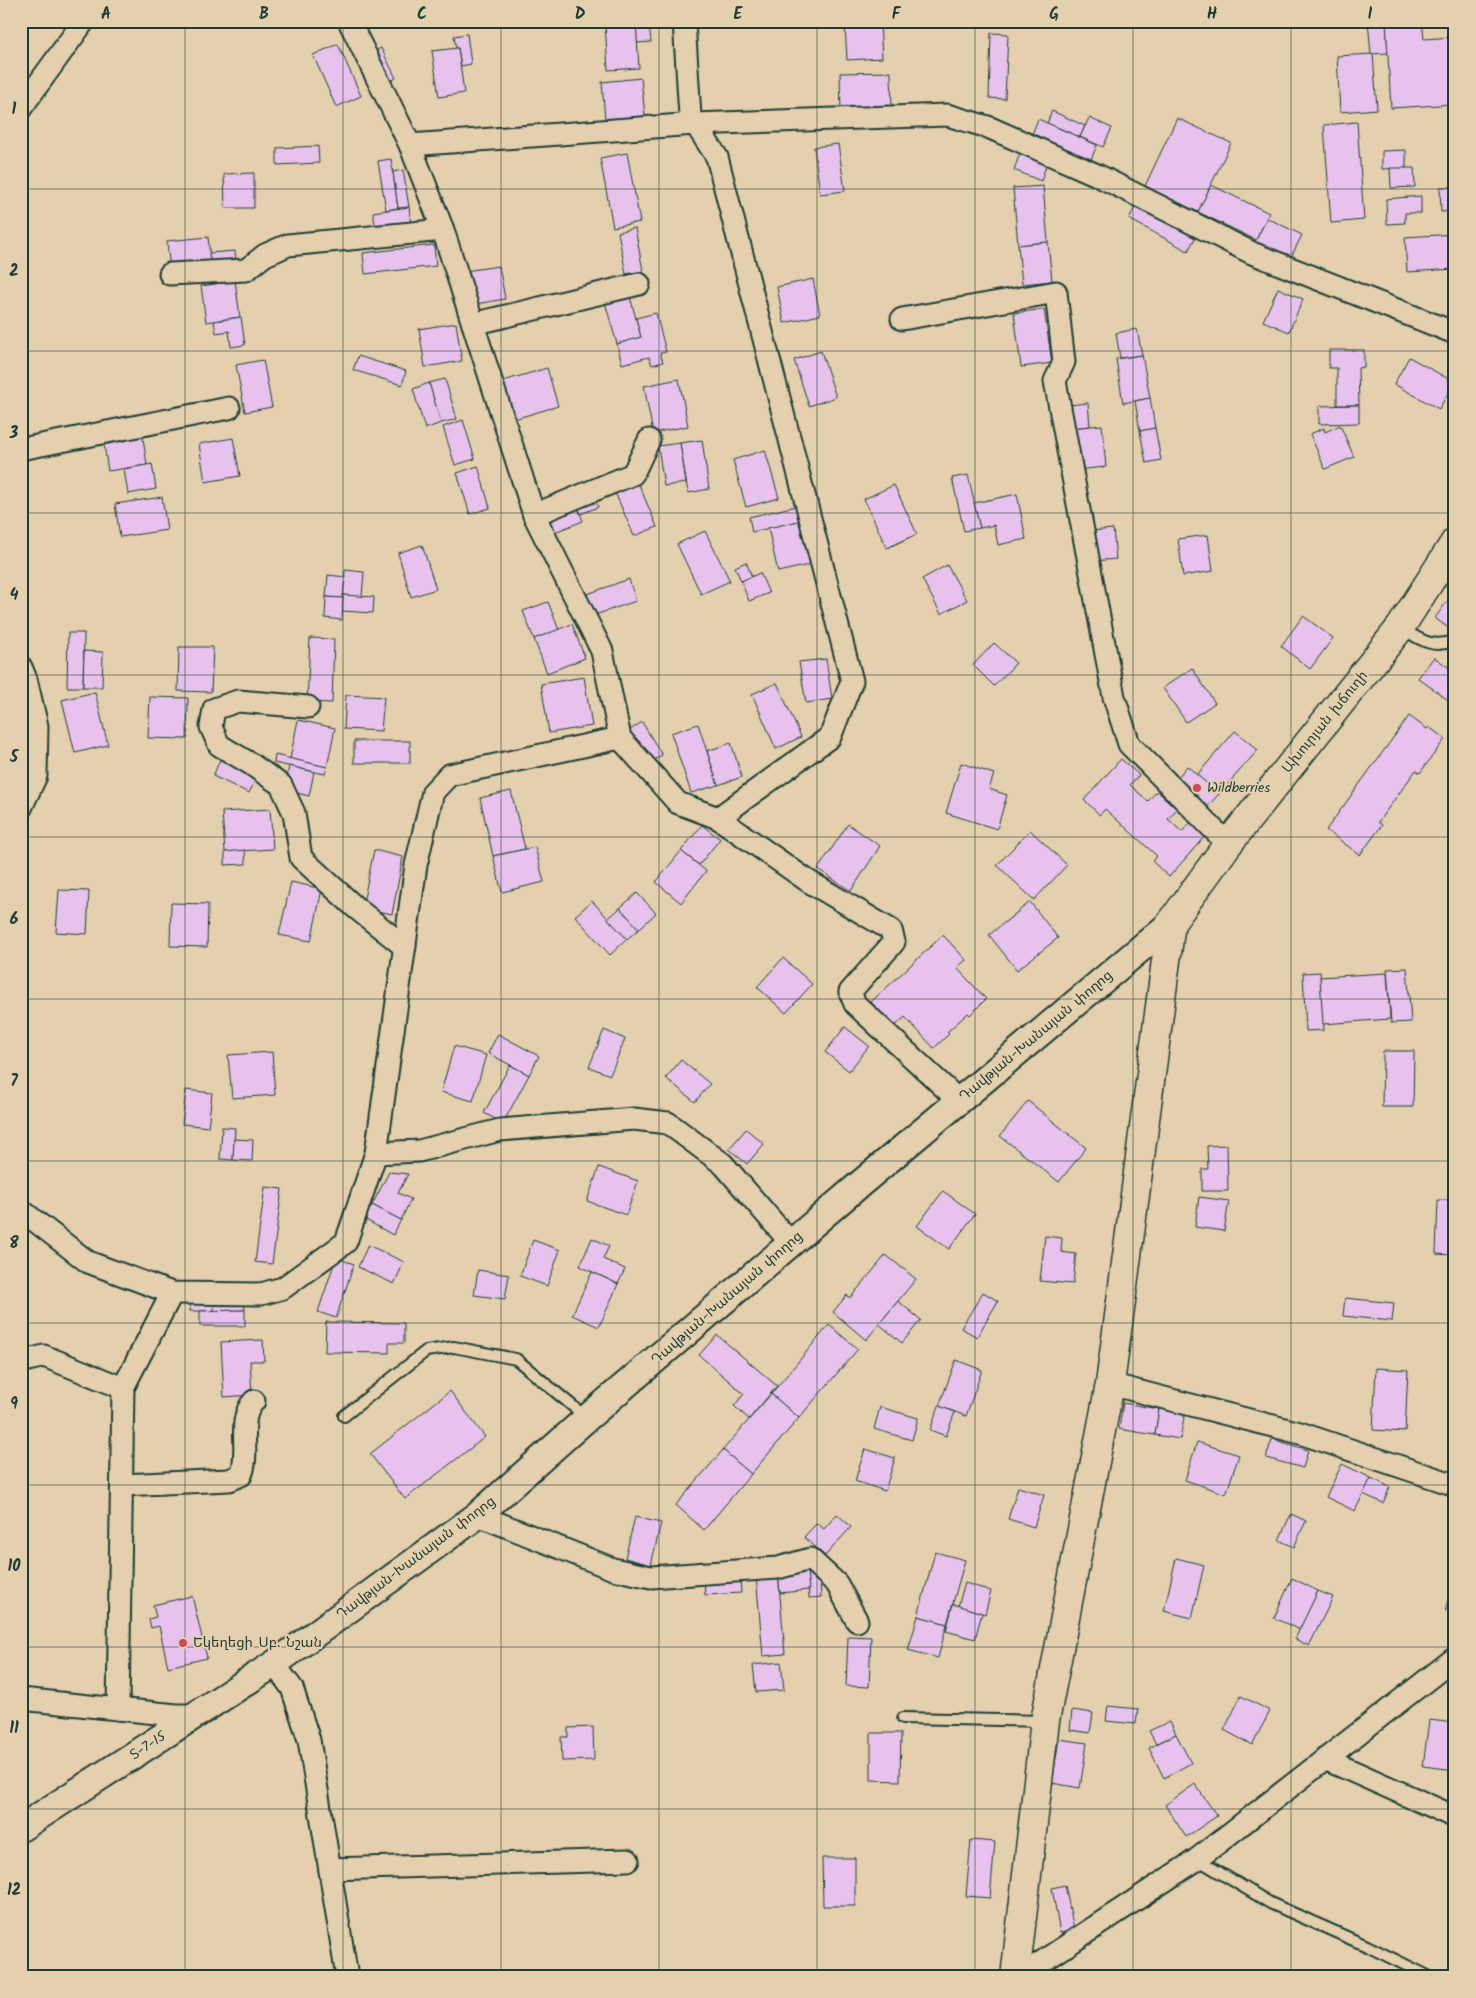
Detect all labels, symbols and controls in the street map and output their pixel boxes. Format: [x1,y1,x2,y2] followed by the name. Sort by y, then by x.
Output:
[101,2,111,27] text: A
[259,2,269,27] text: B
[417,2,427,27] text: C
[575,2,586,27] text: D
[734,2,744,27] text: E
[892,2,902,27] text: F
[1049,2,1059,27] text: G
[1207,2,1217,27] text: H
[1368,2,1373,27] text: I
[12,97,17,122] text: 1
[9,259,19,284] text: 2
[9,421,19,446] text: 3
[10,583,19,608] text: 4
[1277,666,1373,778] street label: Ախուրյան խճուղի
[9,745,20,770] text: 5
[1207,777,1270,799] place label: Wildberries
[1191,782,1203,794] marker: Wildberries
[10,907,19,932] text: 6
[954,965,1118,1107] street label: Դավթյան-Խանայան փողոց
[10,1069,18,1094] text: 7
[646,1226,808,1370] street label: Դավթյան-Խանայան փողոց
[9,1231,19,1256] text: 8
[10,1392,18,1417] text: 9
[332,1491,500,1625] street label: Դավթյան-Խանայան փողոց
[7,1554,21,1579] text: 10
[193,1632,322,1654] place label: Եկեղեցի Սբ. Նշան
[177,1637,189,1649] marker: Եկեղեցի Սբ. Նշան
[9,1716,19,1741] text: 11
[126,1725,172,1766] street label: Տ-7-15
[7,1878,21,1903] text: 12

